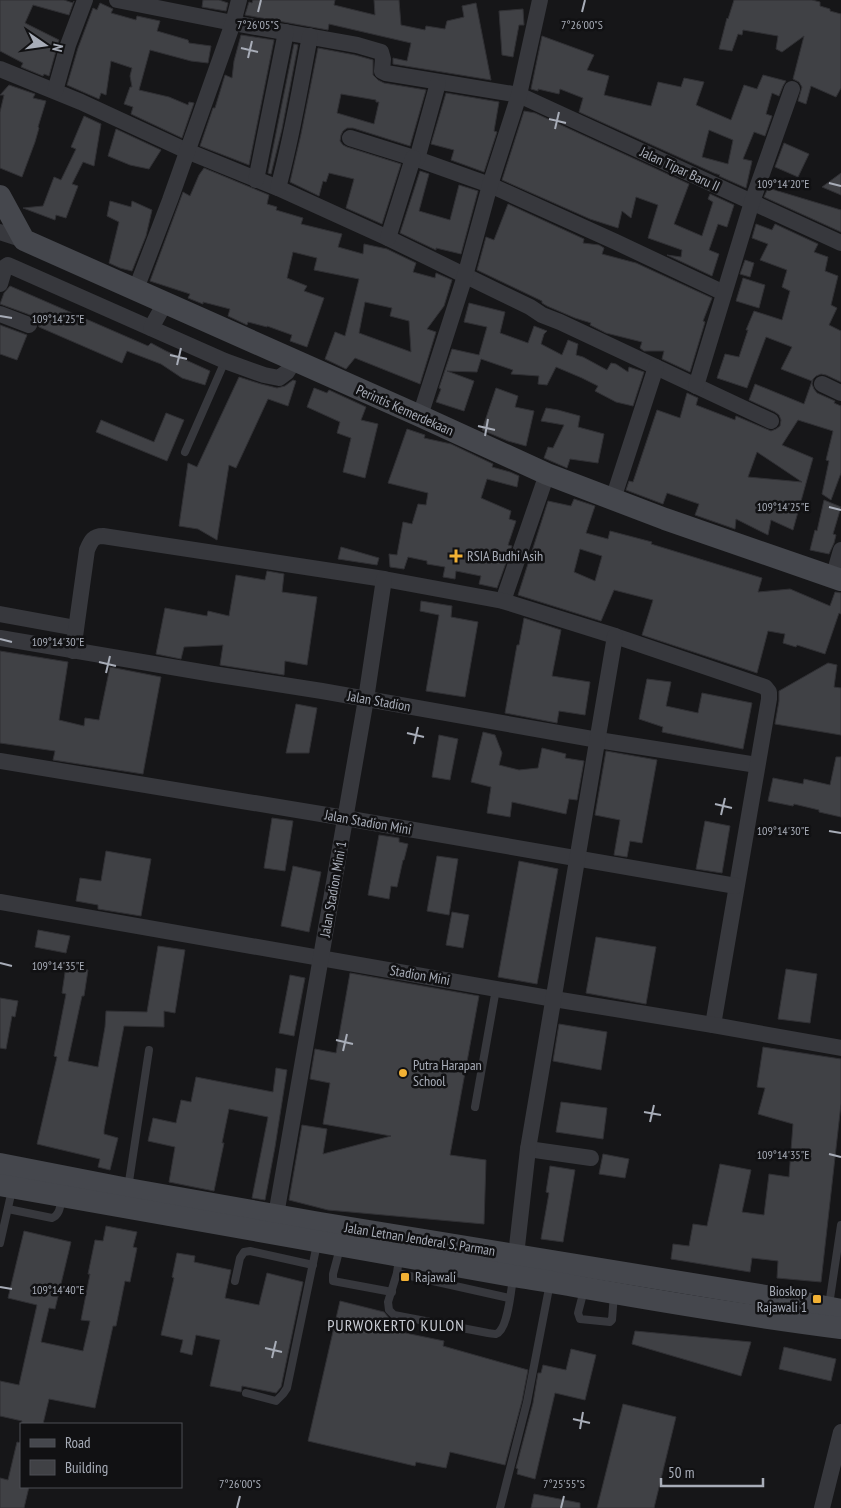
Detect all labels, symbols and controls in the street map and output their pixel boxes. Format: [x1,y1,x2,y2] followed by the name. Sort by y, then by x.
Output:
[237,17,279,32] text: 7°26'05"S
[561,17,603,32] text: 7°26'00"S
[20,20,70,70] north arrow
[48,42,67,54] text: N
[636,142,723,195] street label: Jalan Tipar Baru II
[757,176,809,191] text: 109°14'20"E
[32,311,84,326] text: 109°14'25"E
[353,380,457,440] street label: Perintis Kemerdekaan
[757,499,809,514] text: 109°14'25"E
[467,547,543,565] place label: RSIA Budhi Asih
[449,549,463,563] marker: RSIA Budhi Asih
[32,634,84,649] text: 109°14'30"E
[345,686,412,715] street label: Jalan Stadion
[322,805,413,838] street label: Jalan Stadion Mini
[757,823,809,838] text: 109°14'30"E
[316,840,350,939] street label: Jalan Stadion Mini 1
[32,958,84,973] text: 109°14'35"E
[388,961,452,989] street label: Stadion Mini
[413,1056,482,1090] place label: Putra Harapan School
[397,1067,409,1079] marker: Putra Harapan School
[757,1147,809,1162] text: 109°14'35"E
[342,1218,497,1260] street label: Jalan Letnan Jenderal S. Parman
[415,1268,456,1286] place label: Rajawali
[399,1271,411,1283] marker: Rajawali
[32,1282,84,1297] text: 109°14'40"E
[757,1282,807,1316] place label: Bioskop Rajawali 1
[811,1293,823,1305] marker: Bioskop Rajawali 1
[327,1315,465,1335] district label: PURWOKERTO KULON
[20,1423,182,1488] legend
[65,1433,91,1452] text: Road
[661,1456,764,1488] scale bar
[65,1458,108,1477] text: Building
[668,1463,694,1482] text: 50 m
[219,1476,261,1491] text: 7°26'00"S
[543,1476,585,1491] text: 7°25'55"S

